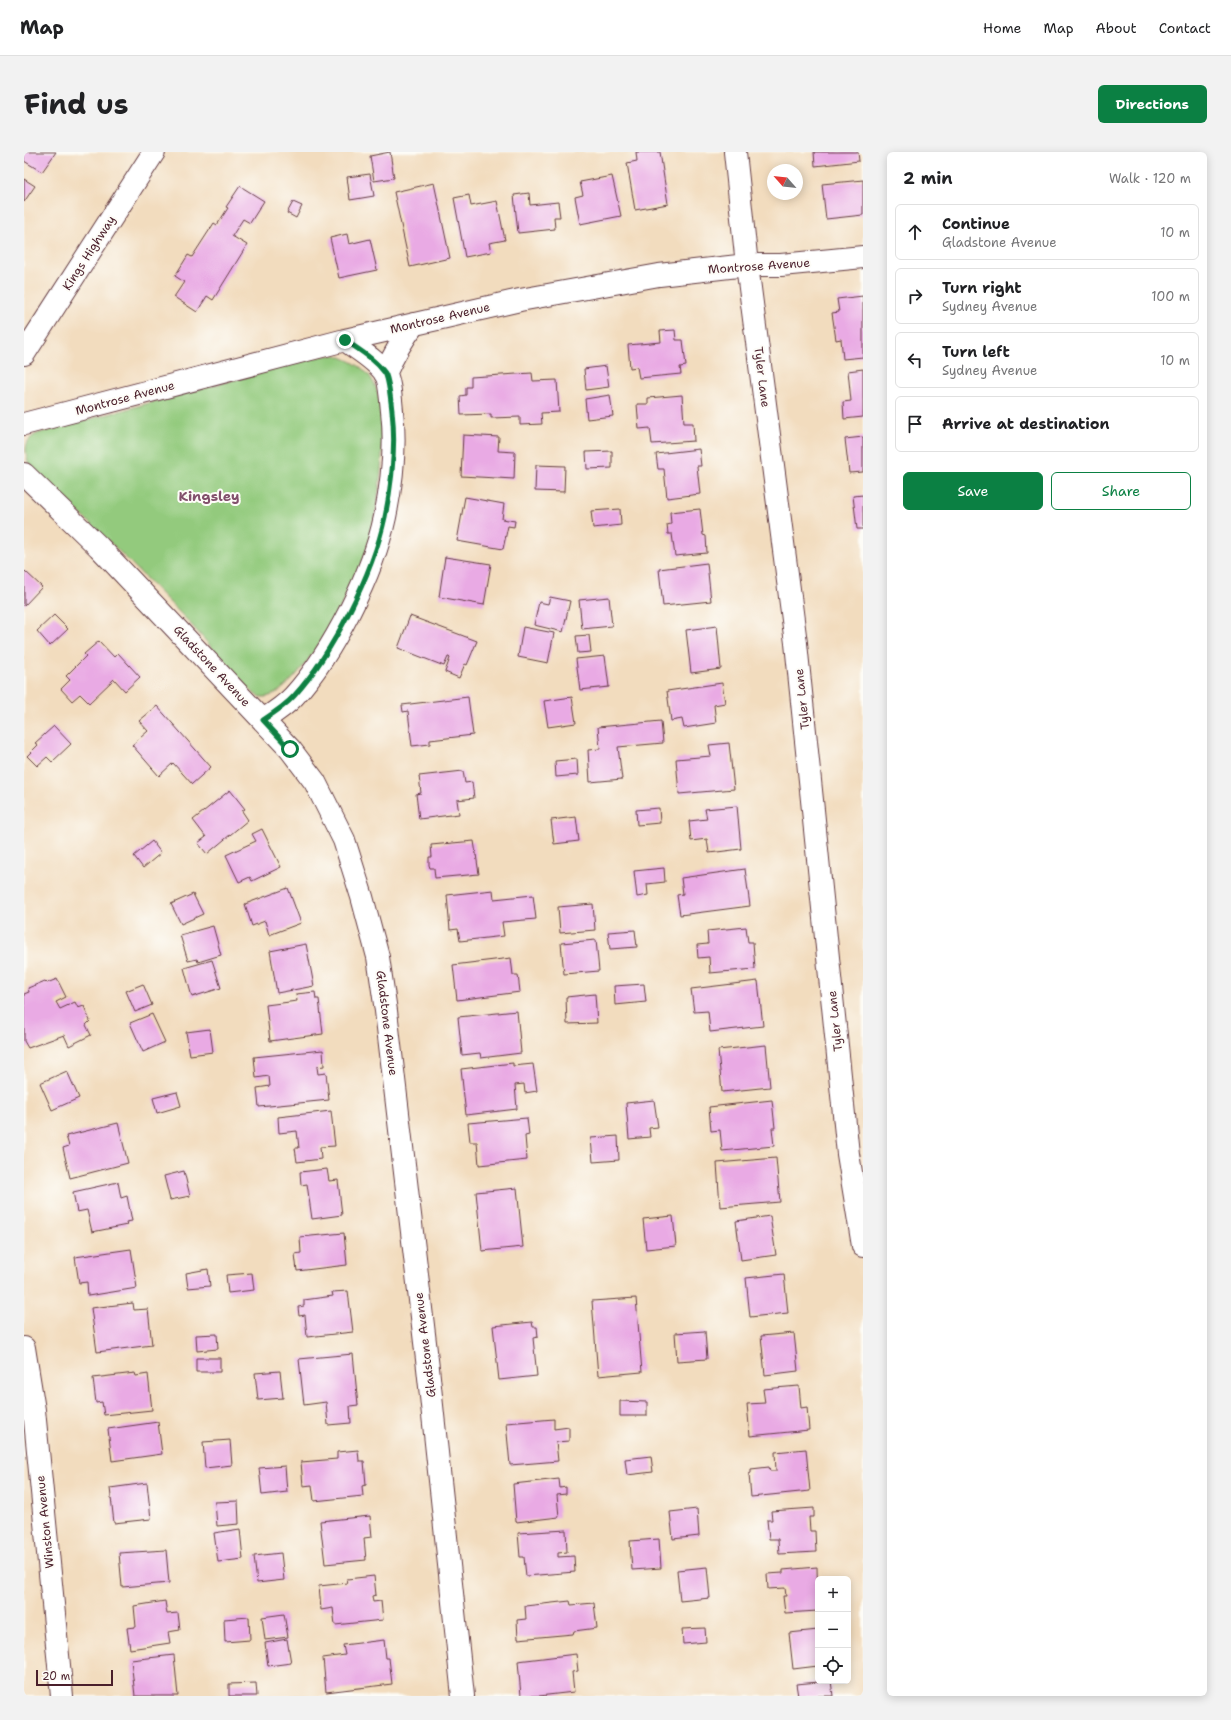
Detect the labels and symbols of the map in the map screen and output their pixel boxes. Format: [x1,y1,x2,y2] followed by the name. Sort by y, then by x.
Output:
[767,164,803,200] north arrow
[59,212,119,293] street label: Kings Highway
[707,254,811,278] street label: Montrose Avenue
[388,299,492,337] street label: Montrose Avenue
[336,331,354,349] route end
[750,346,774,408] street label: Tyler Lane
[74,377,177,419] street label: Montrose Avenue
[178,487,240,505] district label: Kingsley
[170,622,254,710] street label: Gladstone Avenue
[791,668,813,730] street label: Tyler Lane
[281,740,299,758] route start
[373,969,401,1077] street label: Gladstone Avenue
[824,990,846,1052] street label: Tyler Lane
[411,1291,439,1399] street label: Gladstone Avenue
[32,1474,58,1569] street label: Winston Avenue
[36,1668,113,1687] scale bar

